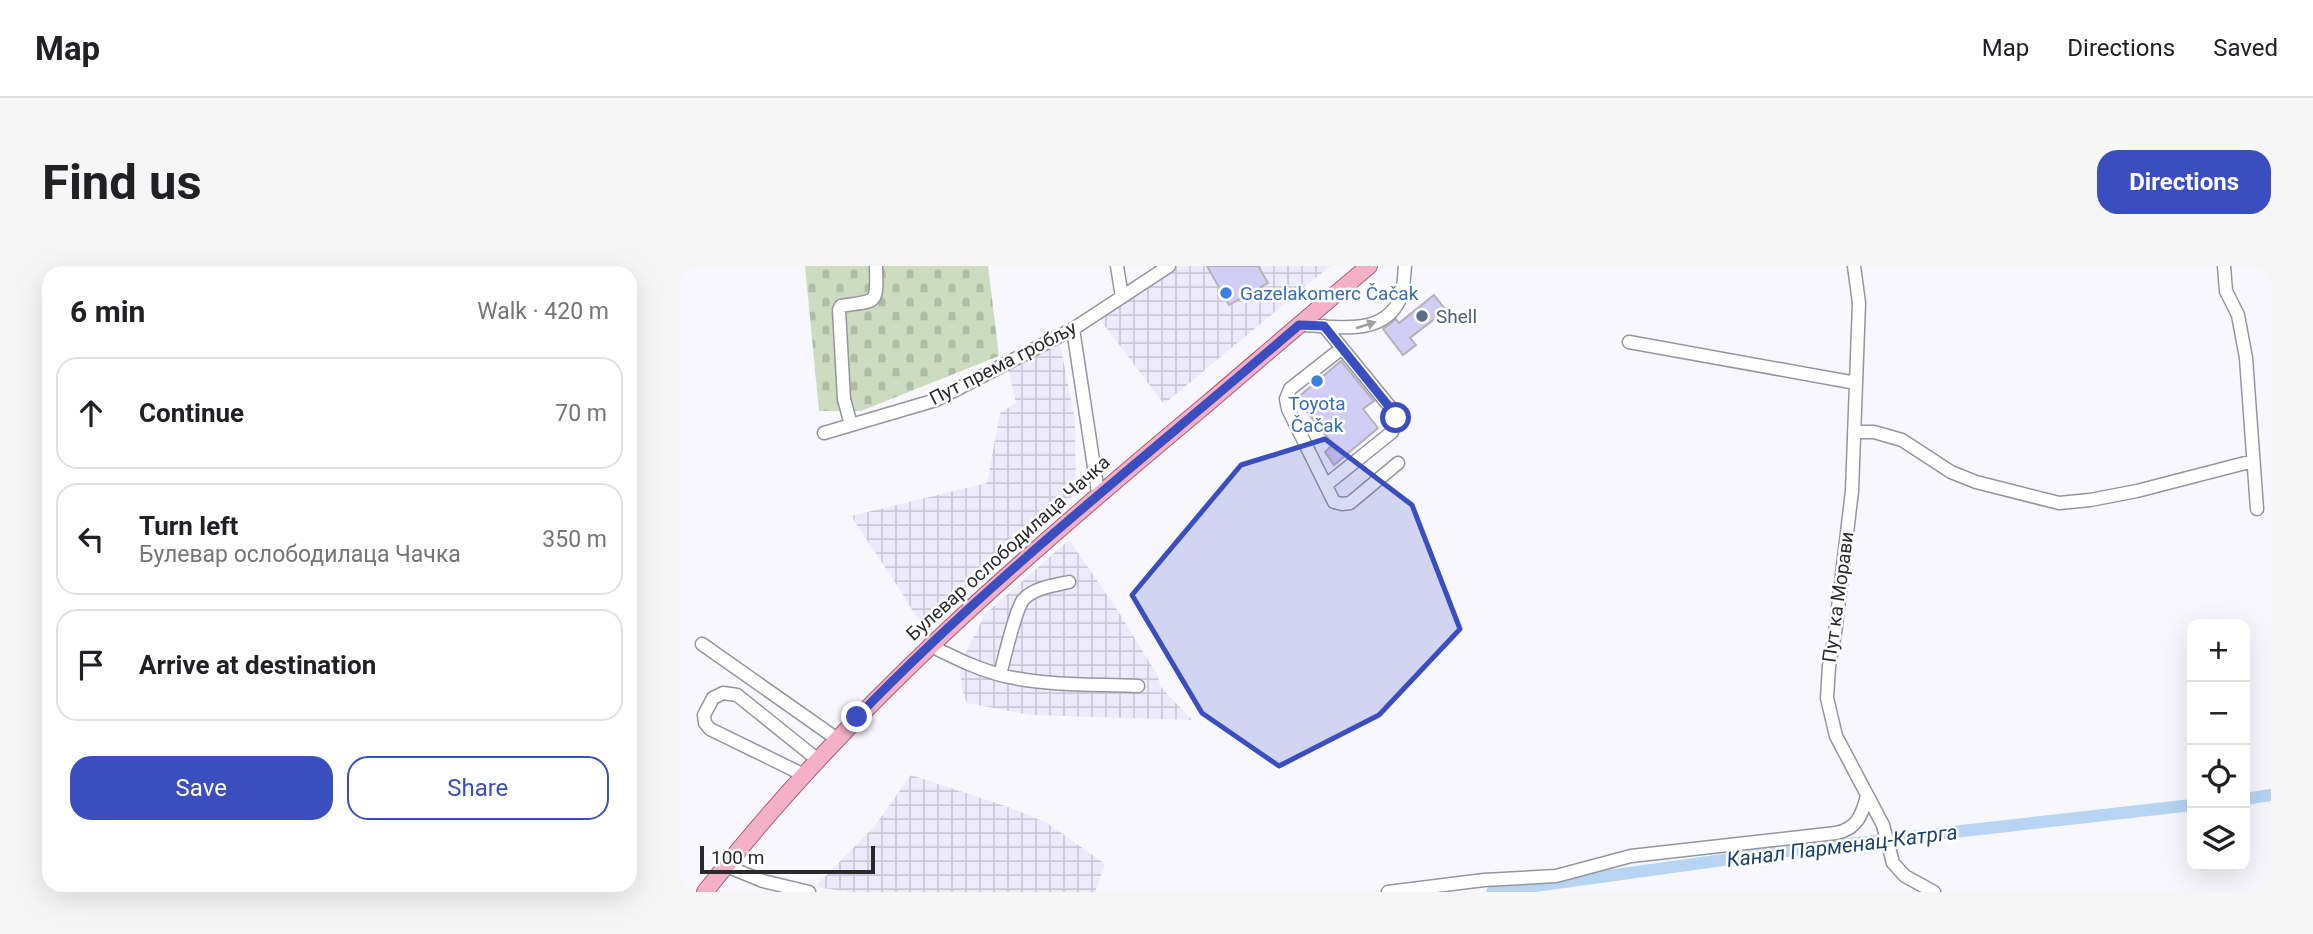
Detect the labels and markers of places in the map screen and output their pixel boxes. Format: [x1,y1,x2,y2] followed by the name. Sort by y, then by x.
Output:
[1240,282,1419,305] place label: Gazelakomerc Čačak
[1218,285,1234,301] marker: Gazelakomerc Čačak
[1436,305,1477,328] place label: Shell
[1414,308,1430,324] marker: Shell
[1309,373,1325,389] marker: Toyota Čačak
[1288,392,1346,437] place label: Toyota Čačak

